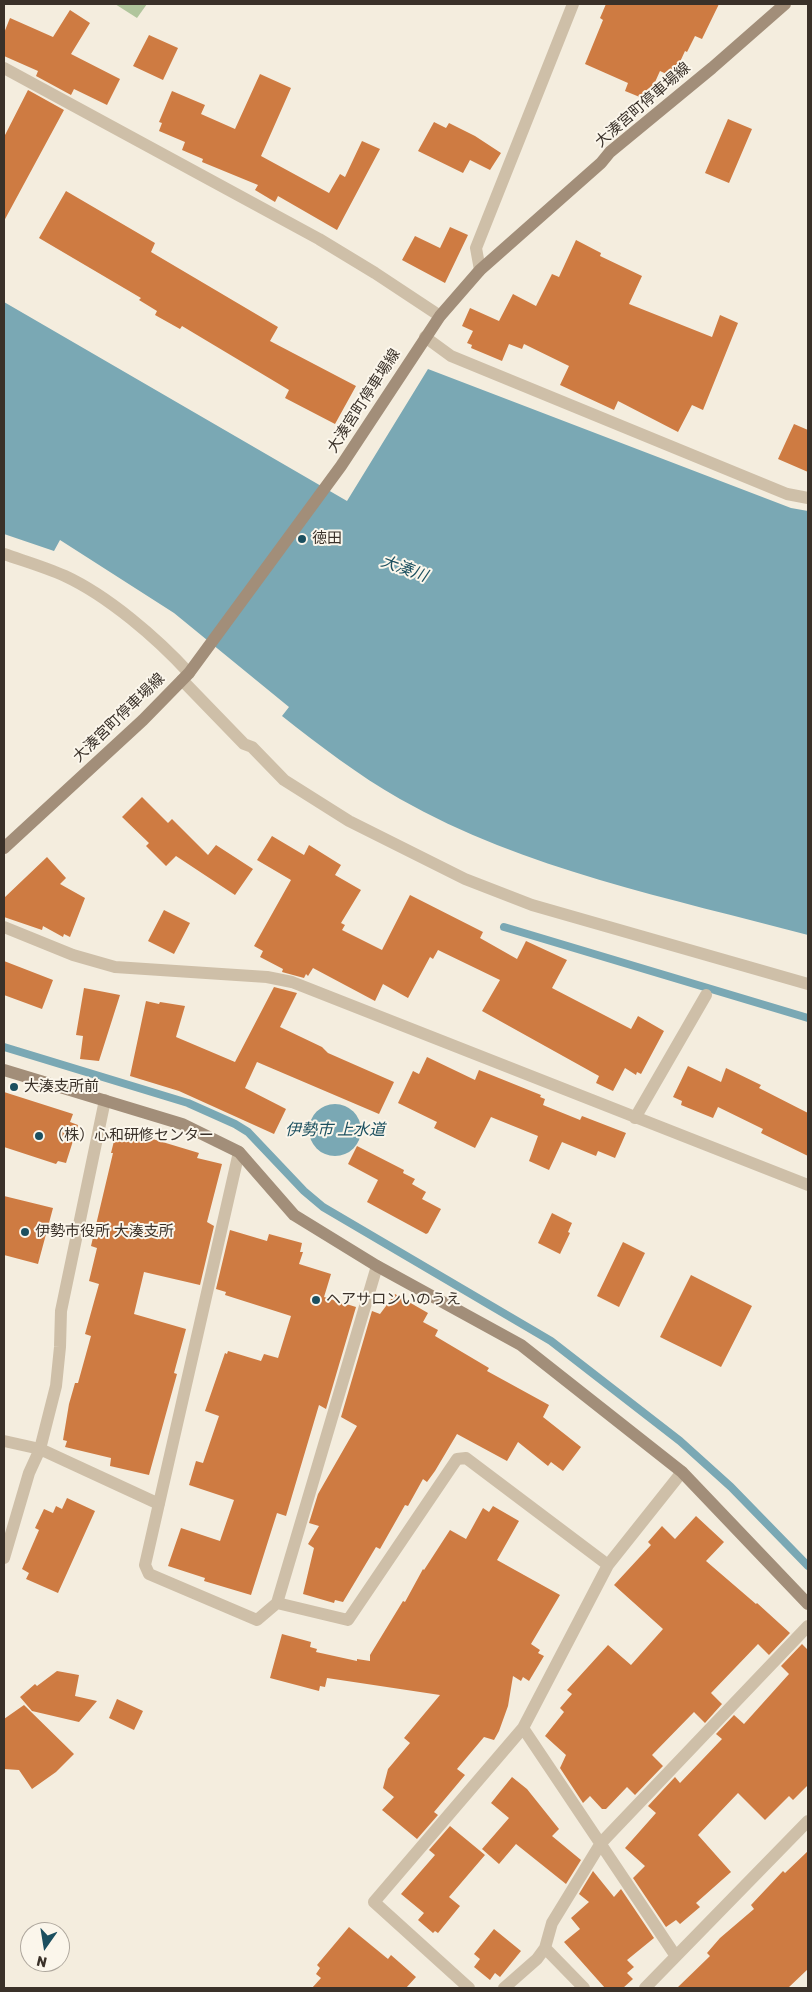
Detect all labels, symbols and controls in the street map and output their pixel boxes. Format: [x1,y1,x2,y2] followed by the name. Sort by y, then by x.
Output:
[592,59,694,151] street label: 大湊宮町停車場線
[324,346,404,456] street label: 大湊宮町停車場線
[312,530,342,548] place label: 徳田
[296,533,308,545] marker: 徳田
[378,552,430,586] water label: 大湊川
[70,670,168,766] street label: 大湊宮町停車場線
[24,1078,99,1096] place label: 大湊支所前
[8,1081,20,1093] marker: 大湊支所前
[285,1120,385,1140] water label: 伊勢市 上水道
[49,1127,214,1145] place label: （株）心和研修センター
[33,1130,45,1142] marker: （株）心和研修センター
[35,1223,174,1241] place label: 伊勢市役所 大湊支所
[19,1226,31,1238] marker: 伊勢市役所 大湊支所
[326,1291,461,1309] place label: ヘアサロンいのうえ
[310,1294,322,1306] marker: ヘアサロンいのうえ
[20,1922,70,1972] north arrow
[35,1952,49,1971] text: N

